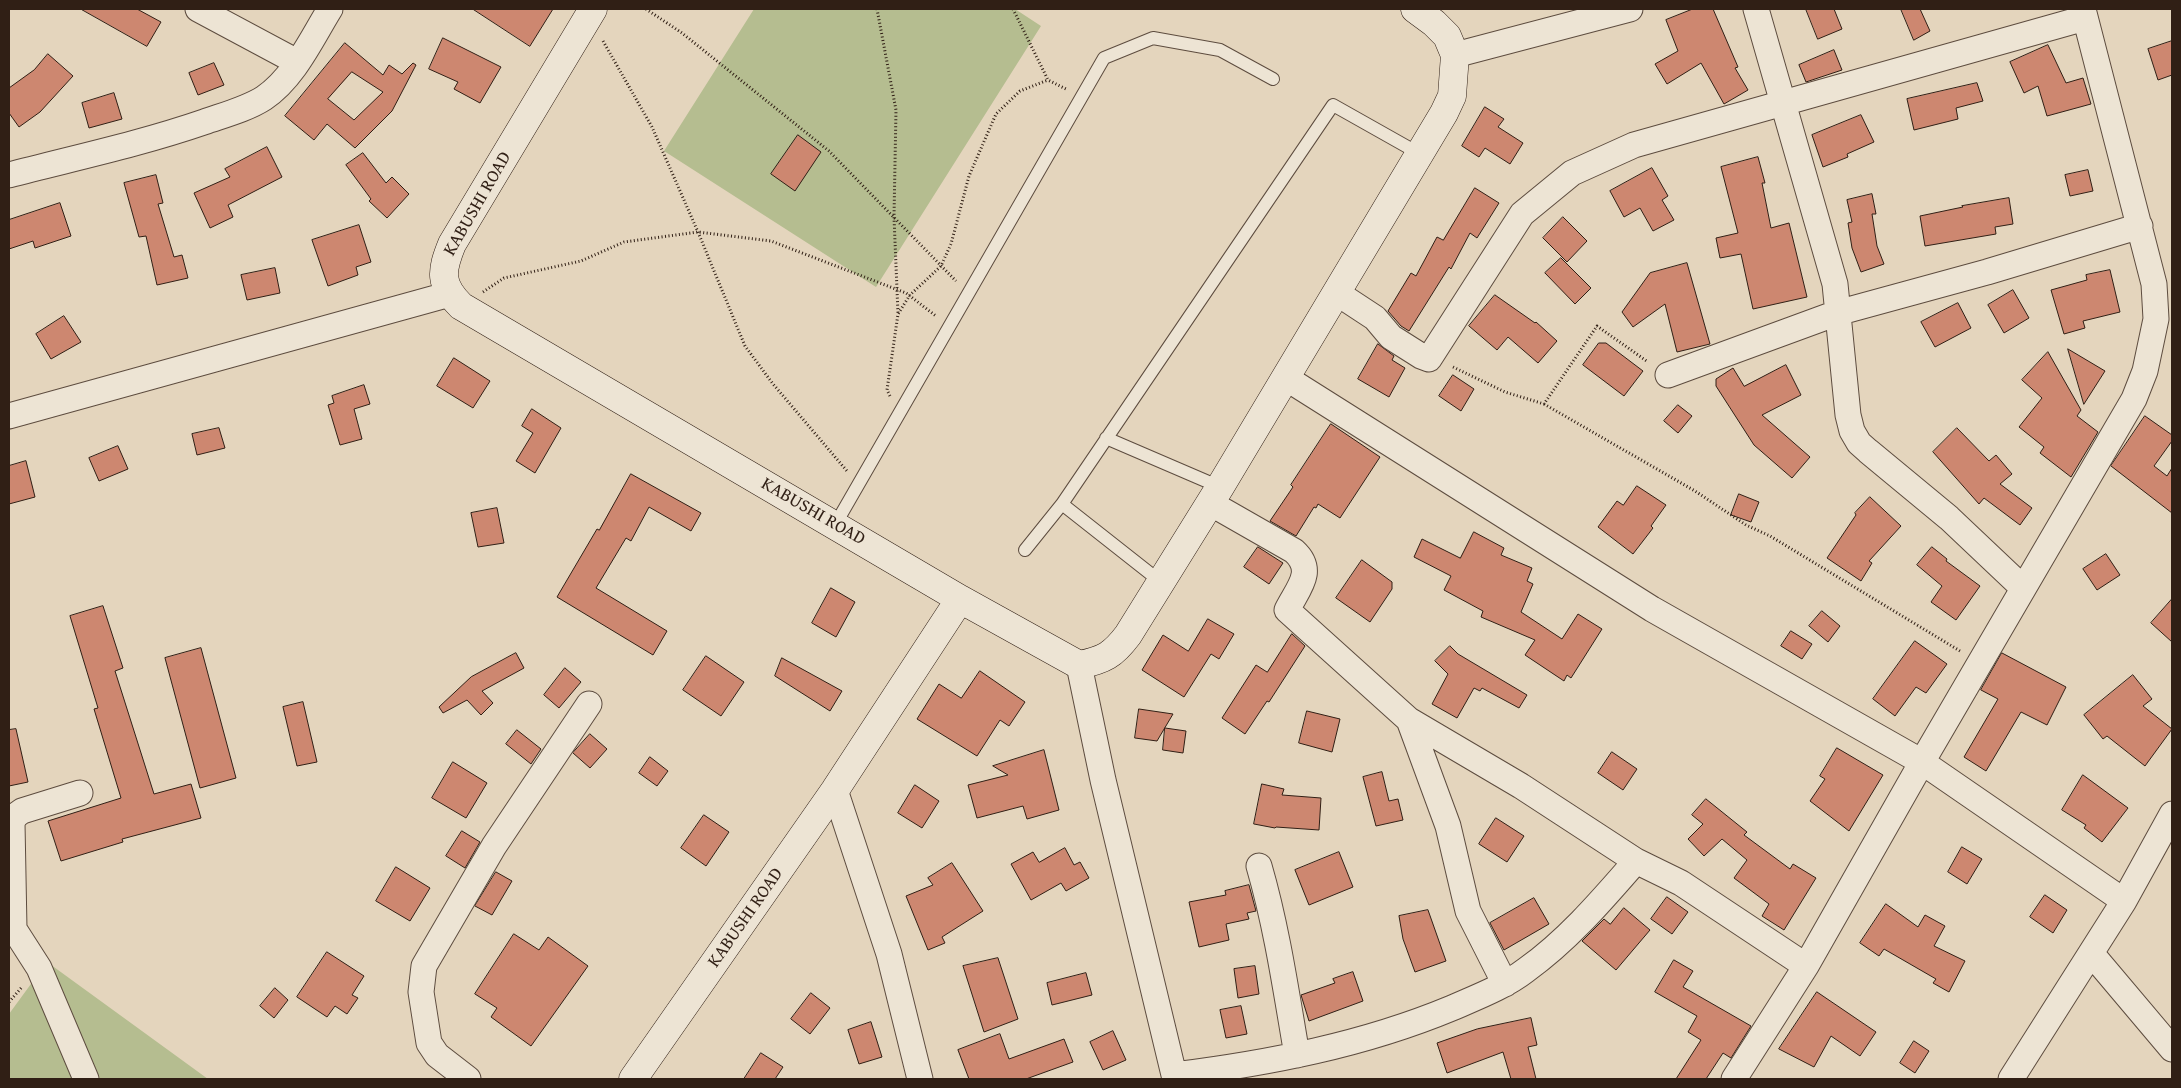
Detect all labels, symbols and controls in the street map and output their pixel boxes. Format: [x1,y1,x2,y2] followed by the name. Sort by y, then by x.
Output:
[440,148,516,260] street label: KABUSHI ROAD
[757,474,869,550] street label: KABUSHI ROAD
[704,864,788,972] street label: KABUSHI ROAD

